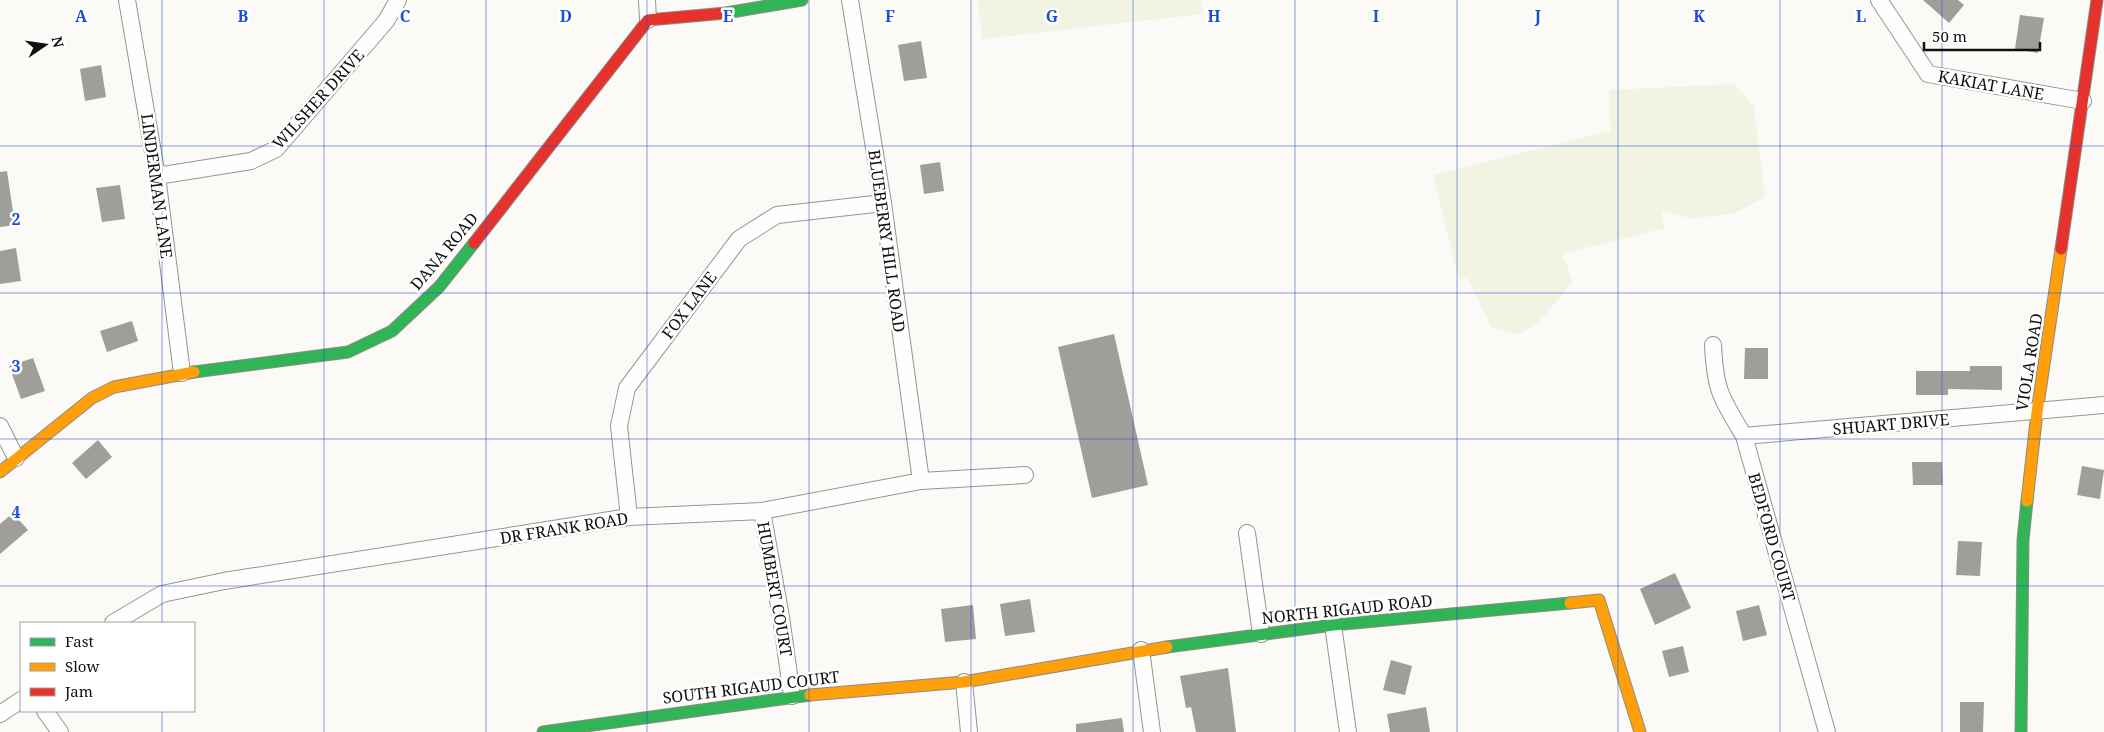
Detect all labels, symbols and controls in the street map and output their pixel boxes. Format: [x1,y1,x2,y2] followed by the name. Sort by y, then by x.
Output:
[75,5,88,27] text: A
[238,5,249,27] text: B
[400,5,411,27] text: C
[560,5,572,27] text: D
[723,5,733,27] text: E
[885,5,895,27] text: F
[1046,5,1058,27] text: G
[1207,5,1221,27] text: H
[1373,5,1379,27] text: I
[1534,5,1542,27] text: J
[1693,5,1705,27] text: K
[1856,5,1866,27] text: L
[20,20,70,70] north arrow
[1924,20,2040,52] scale bar
[1932,26,1967,46] text: 50 m
[48,34,69,49] text: N
[267,44,369,154] street label: WILSHER DRIVE
[1936,65,2046,105] street label: KAKIAT LANE
[136,112,178,260] street label: LINDERMAN LANE
[863,148,911,334] street label: BLUEBERRY HILL ROAD
[11,208,21,230] text: 2
[405,208,483,294] street label: DANA ROAD
[656,267,722,343] street label: FOX LANE
[2010,312,2048,412] street label: VIOLA ROAD
[11,355,21,377] text: 3
[1832,408,1950,440] street label: SHUART DRIVE
[1743,470,1801,604] street label: BEDFORD COURT
[11,501,21,523] text: 4
[498,507,630,549] street label: DR FRANK ROAD
[752,520,798,659] street label: HUMBERT COURT
[1261,589,1433,629] street label: NORTH RIGAUD ROAD
[20,622,195,712] legend
[65,631,94,651] text: Fast
[65,656,99,676] text: Slow
[661,665,841,709] street label: SOUTH RIGAUD COURT
[64,681,93,701] text: Jam

